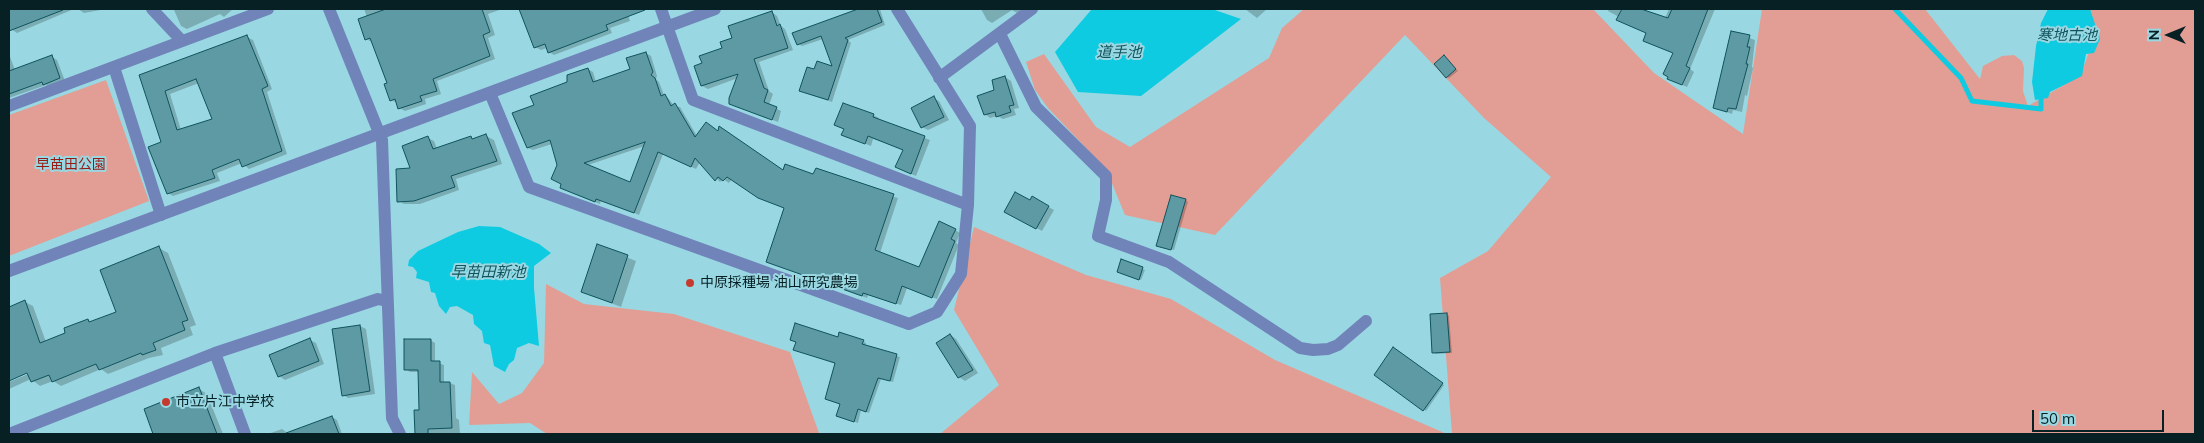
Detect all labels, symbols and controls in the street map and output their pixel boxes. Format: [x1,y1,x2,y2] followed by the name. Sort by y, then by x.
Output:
[2144,10,2194,60] north arrow
[2037,26,2097,44] water label: 寒地古池
[2145,30,2163,40] text: N
[1097,43,1141,61] water label: 道手池
[36,157,106,173] park label: 早苗田公園
[451,263,525,281] water label: 早苗田新池
[700,275,858,291] place label: 中原採種場 油山研究農場
[684,277,696,289] marker: 中原採種場 油山研究農場
[176,394,274,410] place label: 市立片江中学校
[160,396,172,408] marker: 市立片江中学校
[2034,400,2166,432] scale bar
[2040,409,2075,428] text: 50 m

